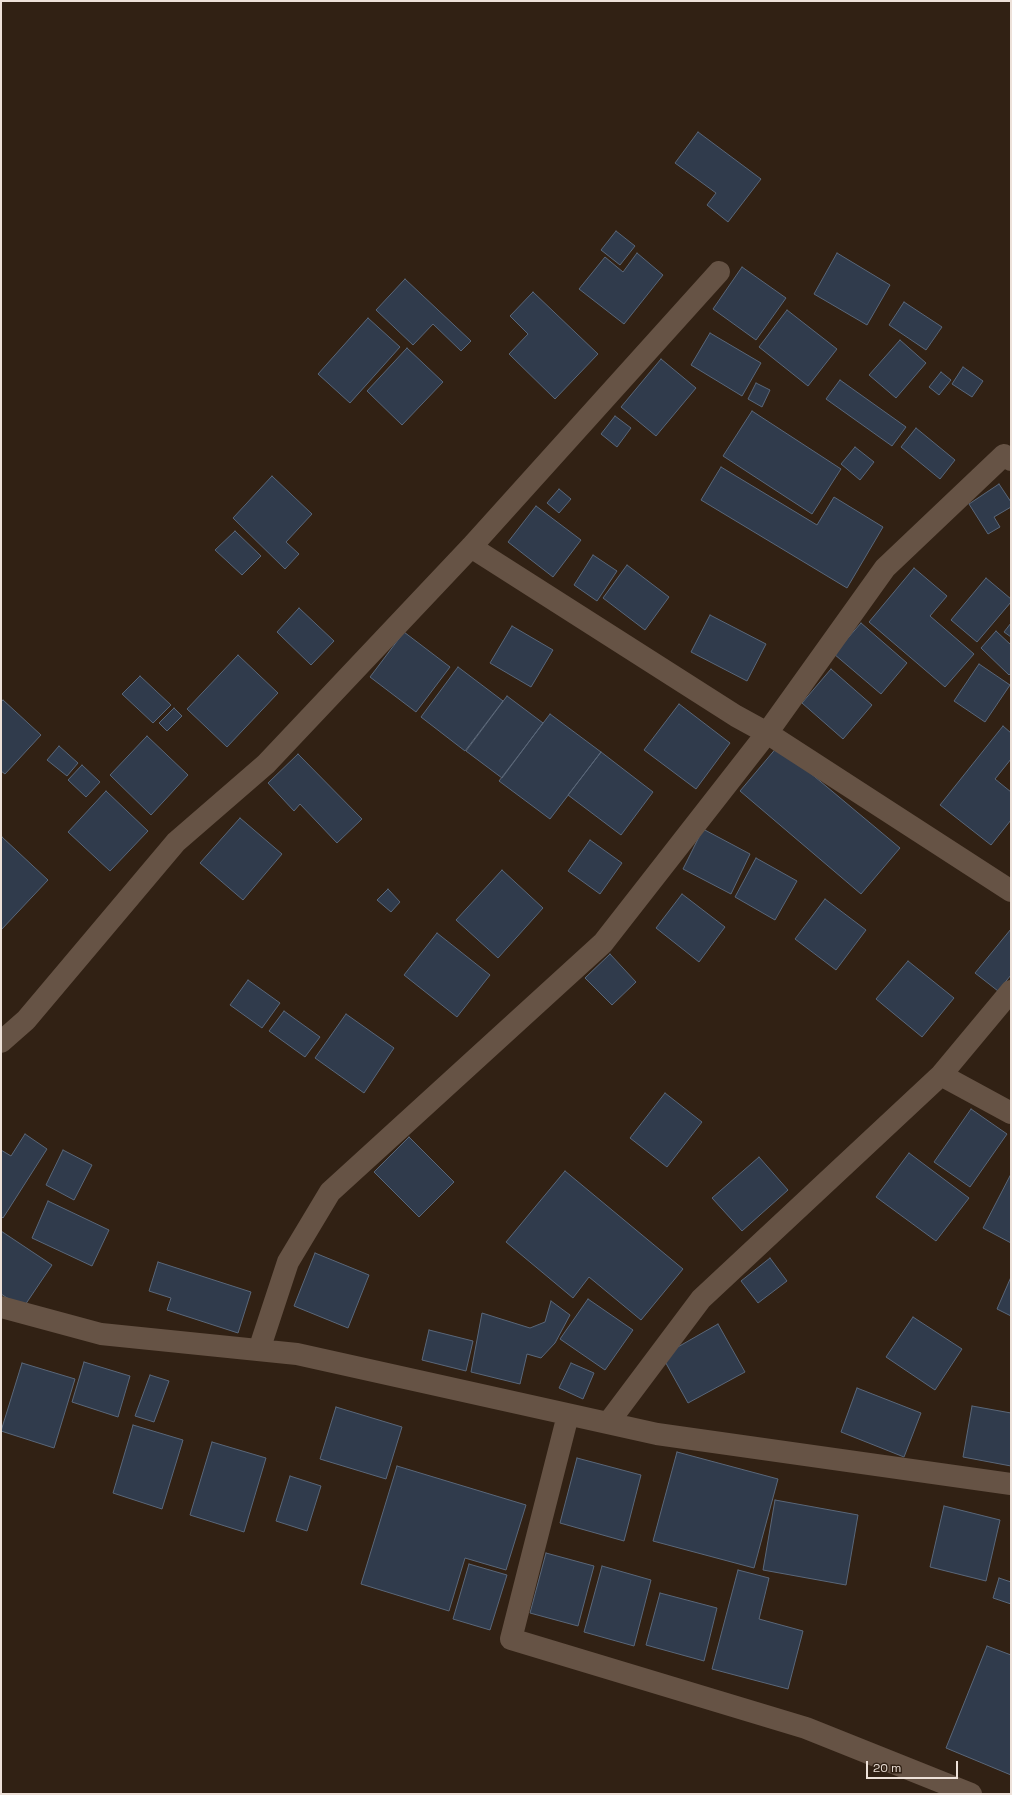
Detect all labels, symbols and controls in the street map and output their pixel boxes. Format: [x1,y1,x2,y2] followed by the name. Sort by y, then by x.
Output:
[868,1753,960,1779] scale bar
[873,1760,901,1776] text: 20 m

